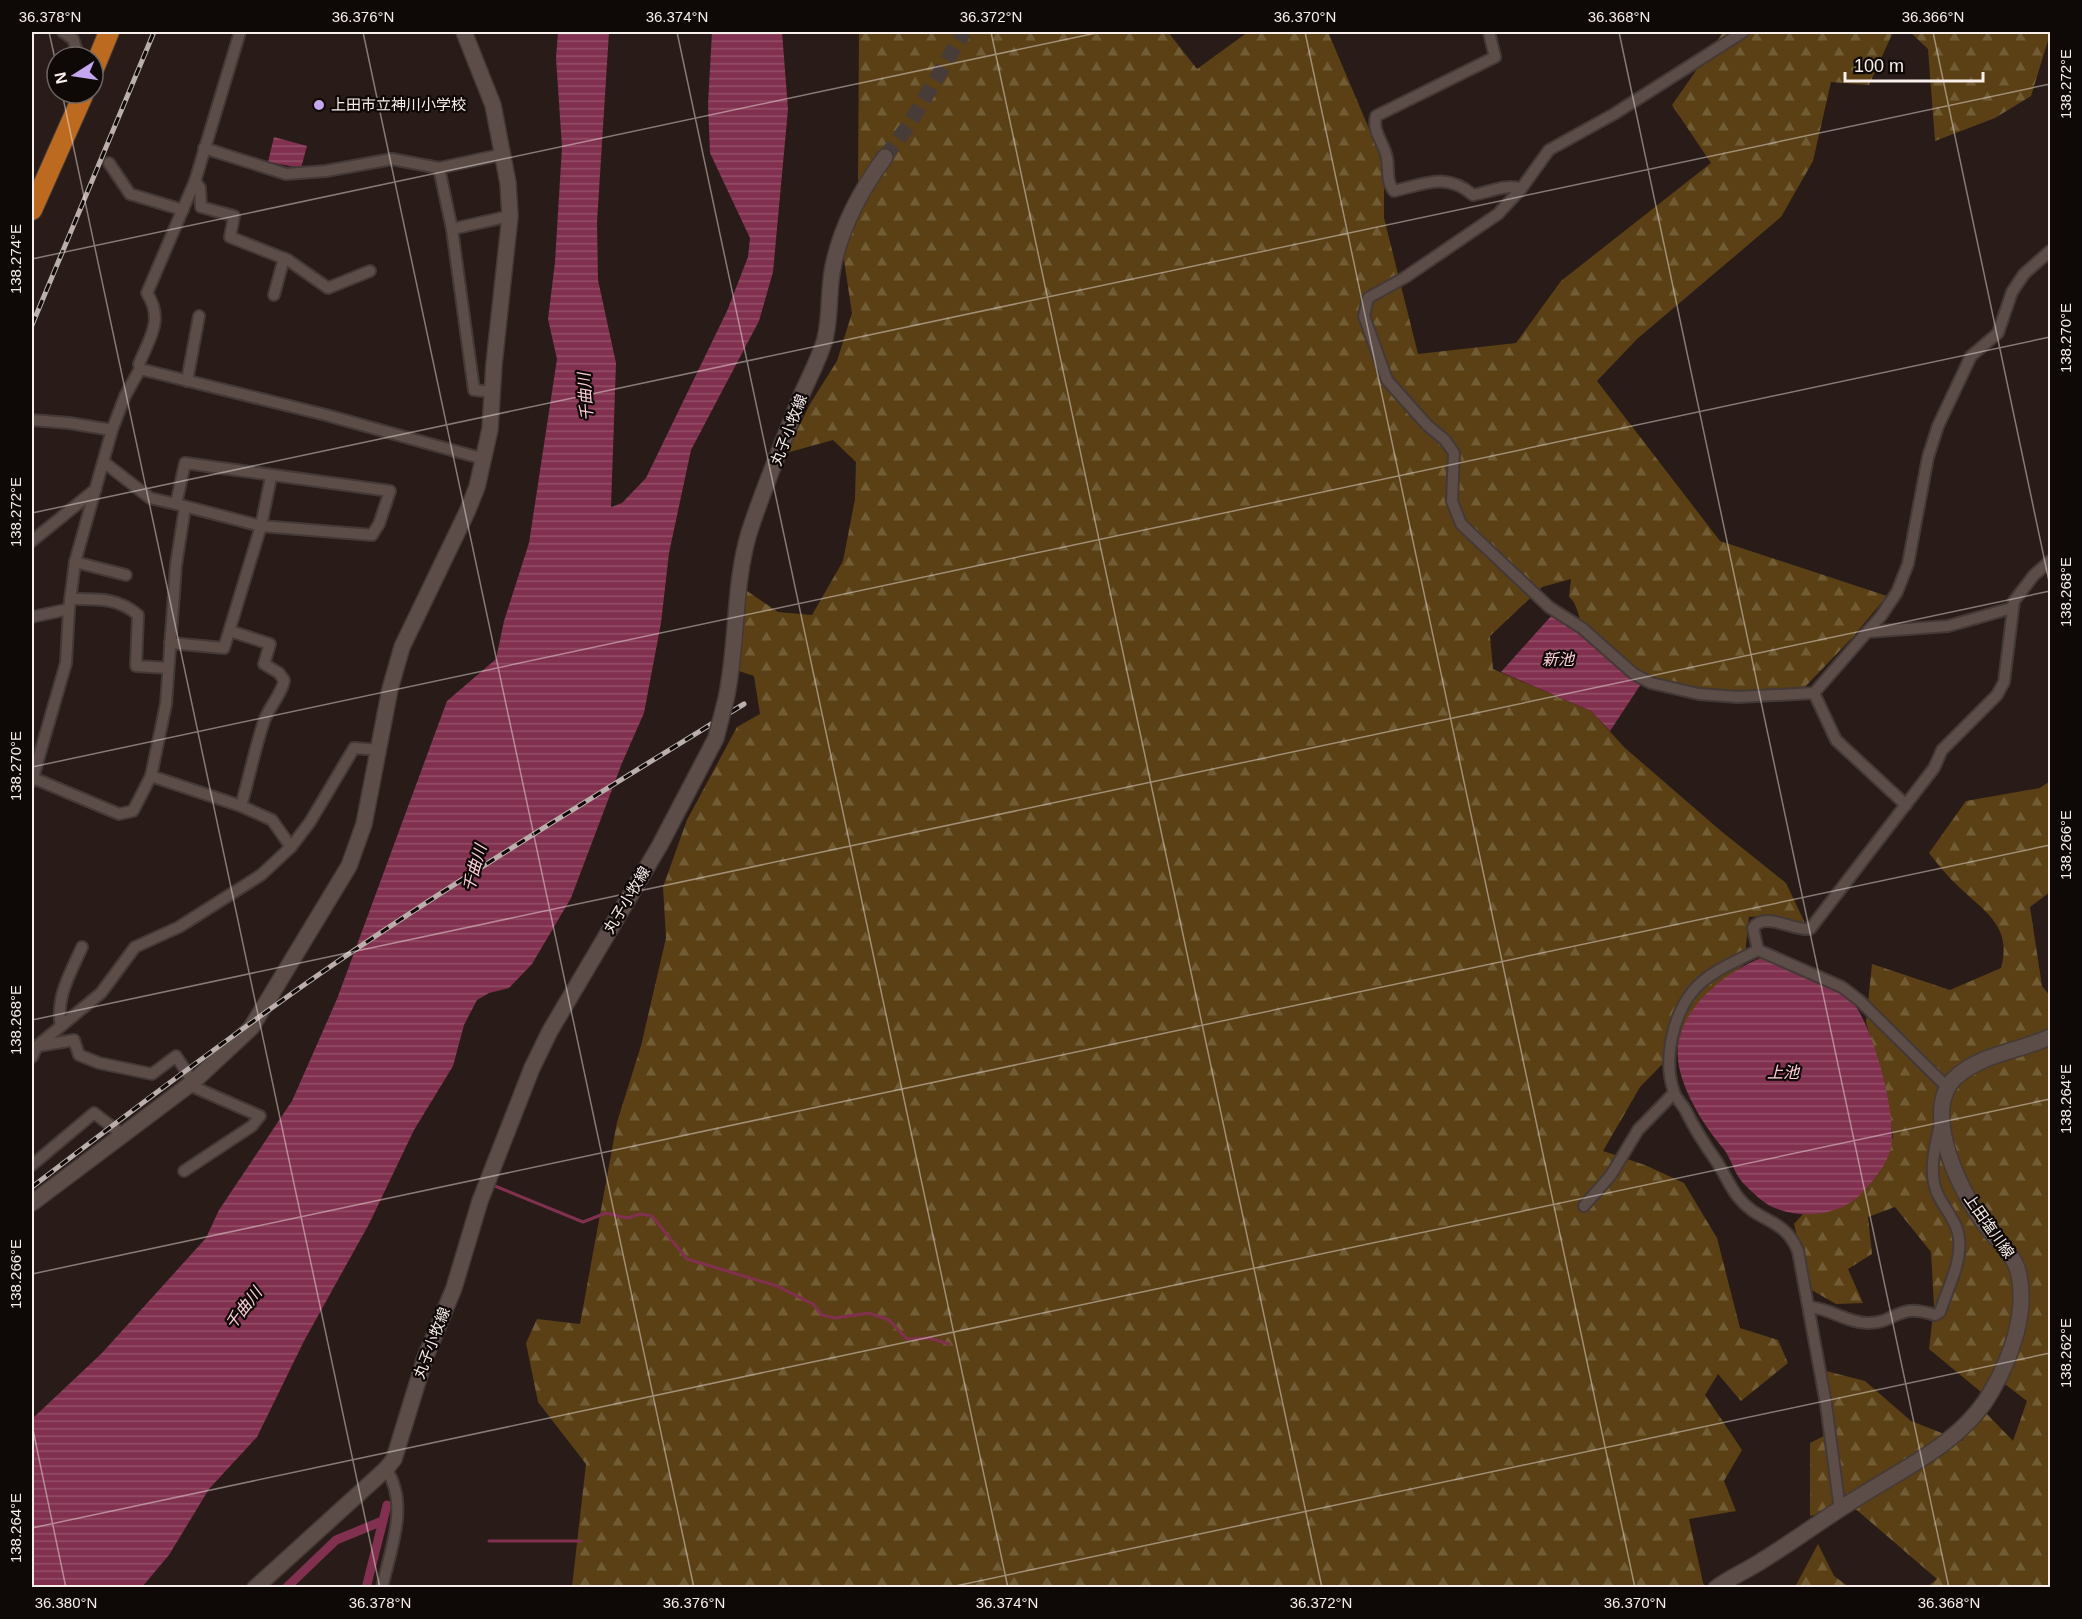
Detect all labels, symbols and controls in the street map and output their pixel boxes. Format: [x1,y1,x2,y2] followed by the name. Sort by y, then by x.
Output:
[19,8,81,25] text: 36.378°N
[332,8,394,25] text: 36.376°N
[646,8,708,25] text: 36.374°N
[960,8,1022,25] text: 36.372°N
[1274,8,1336,25] text: 36.370°N
[1588,8,1650,25] text: 36.368°N
[1902,8,1964,25] text: 36.366°N
[45,45,105,105] north arrow
[1845,45,1983,83] scale bar
[2057,49,2074,119] text: 138.272°E
[1854,56,1904,76] text: 100 m
[51,71,70,85] text: N
[331,96,466,113] place label: 上田市立神川小学校
[312,98,326,112] marker: 上田市立神川小学校
[7,224,24,294] text: 138.274°E
[2057,303,2074,373] text: 138.270°E
[575,370,596,422] water label: 千曲川
[767,392,810,468] street label: 丸子小牧線
[7,477,24,547] text: 138.272°E
[2057,557,2074,627] text: 138.268°E
[1542,651,1576,668] water label: 新池
[7,731,24,801] text: 138.270°E
[2057,810,2074,880] text: 138.266°E
[460,841,490,894] water label: 千曲川
[600,863,653,936] street label: 丸子小牧線
[7,985,24,1055] text: 138.268°E
[1767,1064,1801,1081] water label: 上池
[2057,1064,2074,1134] text: 138.264°E
[1961,1190,2018,1261] street label: 上田塩川線
[7,1239,24,1309] text: 138.266°E
[222,1283,266,1332] water label: 千曲川
[410,1305,453,1381] street label: 丸子小牧線
[2057,1318,2074,1388] text: 138.262°E
[7,1493,24,1563] text: 138.264°E
[35,1594,97,1611] text: 36.380°N
[349,1594,411,1611] text: 36.378°N
[663,1594,725,1611] text: 36.376°N
[976,1594,1038,1611] text: 36.374°N
[1290,1594,1352,1611] text: 36.372°N
[1604,1594,1666,1611] text: 36.370°N
[1918,1594,1980,1611] text: 36.368°N

